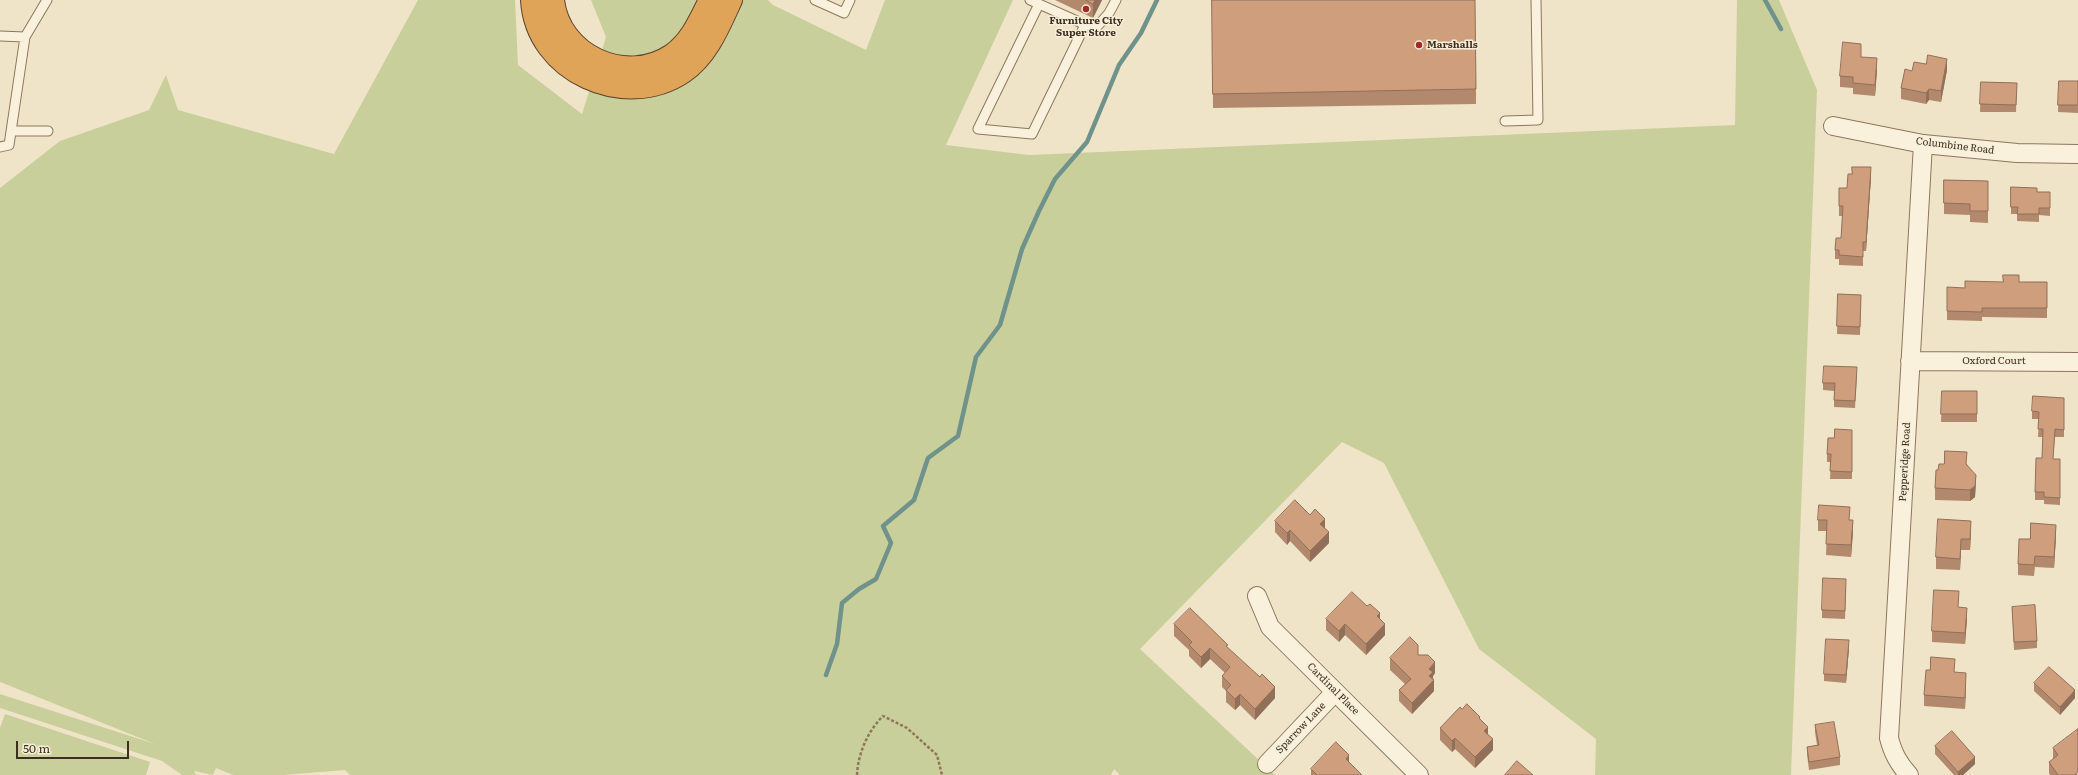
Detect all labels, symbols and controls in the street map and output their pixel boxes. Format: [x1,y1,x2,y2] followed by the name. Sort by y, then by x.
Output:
[1081,4,1091,14] marker: Furniture City Super Store
[1049,15,1123,38] place label: Furniture City Super Store
[1427,39,1478,51] place label: Marshalls
[1414,40,1424,50] marker: Marshalls
[1915,135,1995,157] street label: Columbine Road
[1962,355,2026,367] street label: Oxford Court
[1897,422,1913,502] street label: Pepperidge Road
[1305,661,1361,717] street label: Cardinal Place
[1274,700,1328,756] street label: Sparrow Lane
[18,733,131,759] scale bar
[23,739,50,757] text: 50 m

